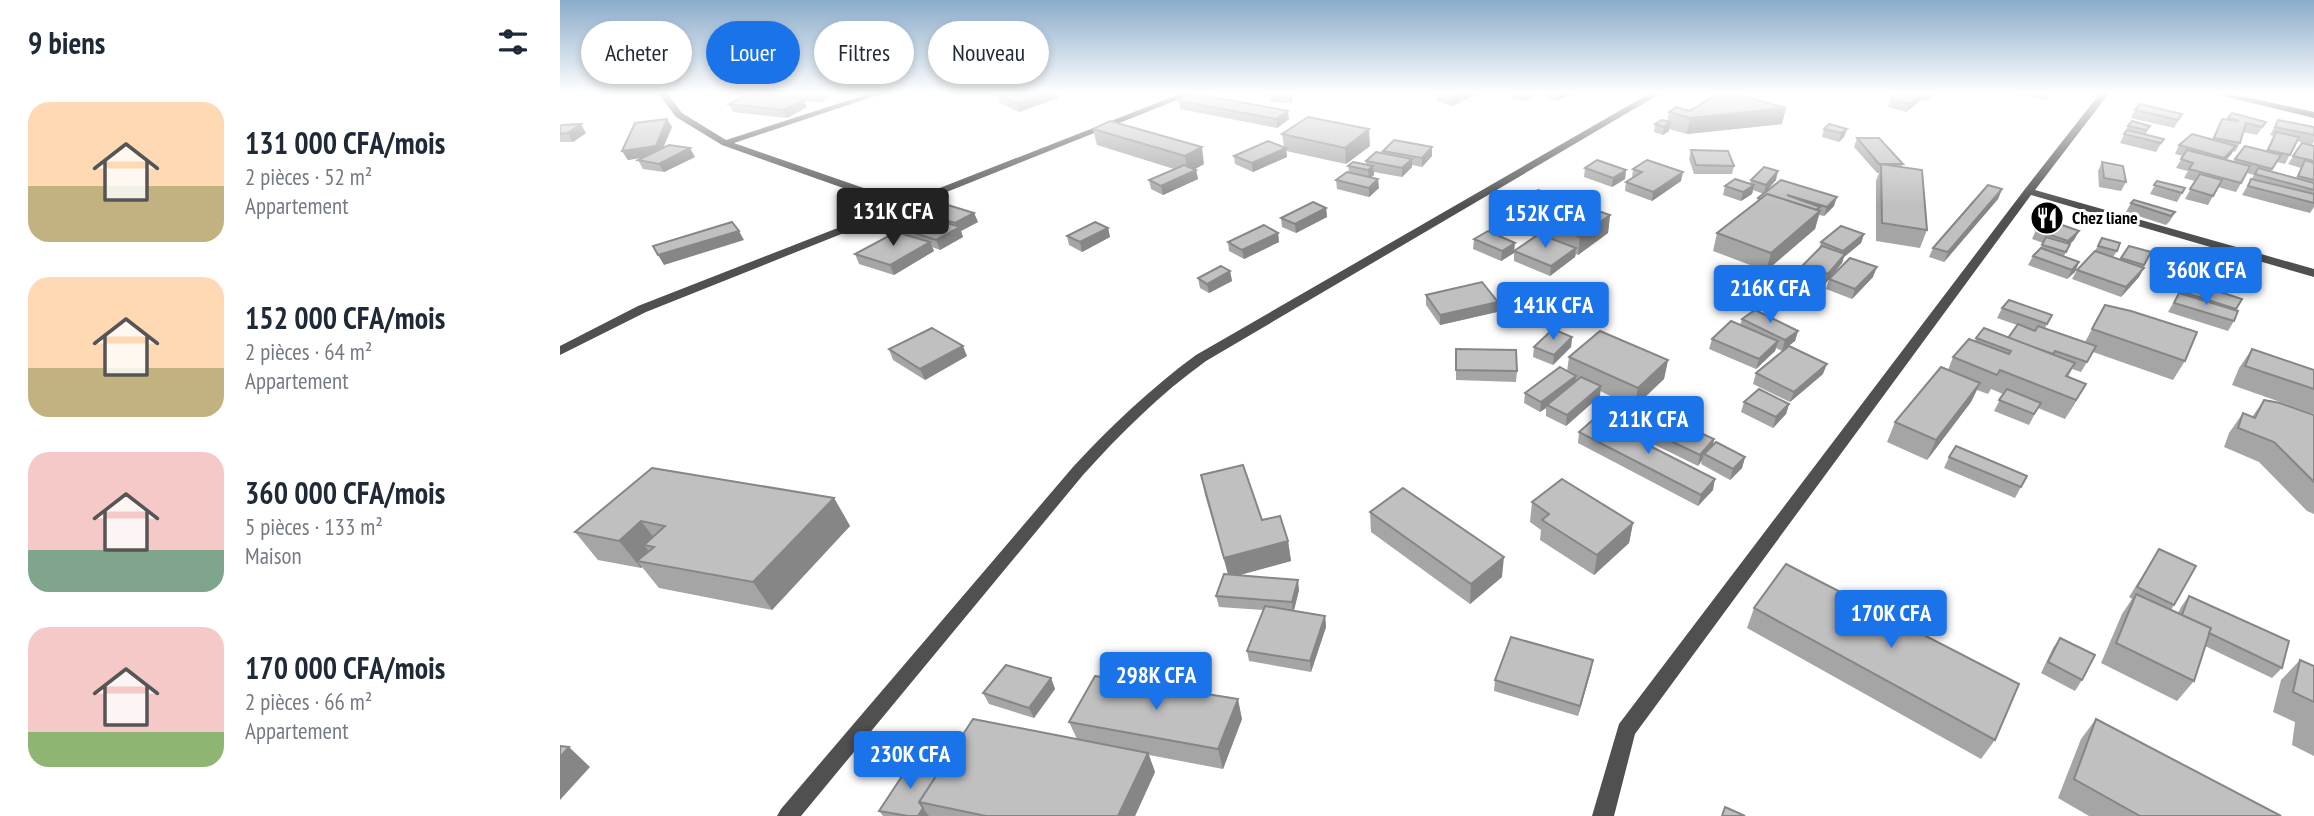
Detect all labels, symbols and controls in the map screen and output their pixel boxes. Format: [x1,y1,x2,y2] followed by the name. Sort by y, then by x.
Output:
[581,21,692,84] chip: Acheter
[706,21,800,84] chip: Louer
[814,21,914,84] chip: Filtres
[928,21,1049,84] chip: Nouveau
[28,23,105,62] text: 9 biens
[494,23,532,61] icon: filters
[245,123,445,162] text: 131 000 CFA/mois
[84,130,168,214] icon: home
[245,162,372,191] text: 2 pièces · 52 m²
[821,188,965,248] pin: 131K CFA
[1473,190,1617,250] pin: 152K CFA
[245,191,348,220] text: Appartement
[853,196,933,225] text: 131K CFA
[1505,198,1585,227] text: 152K CFA
[2028,199,2066,237] restaurant icon: Chez liane
[2072,206,2138,229] place label: Chez liane
[2134,247,2278,307] pin: 360K CFA
[2166,255,2246,284] text: 360K CFA
[1698,266,1842,325] pin: 216K CFA
[1730,273,1810,302] text: 216K CFA
[1481,282,1625,342] pin: 141K CFA
[1513,290,1593,319] text: 141K CFA
[245,298,445,337] text: 152 000 CFA/mois
[84,305,168,389] icon: home
[245,337,372,366] text: 2 pièces · 64 m²
[245,366,348,395] text: Appartement
[1576,396,1720,456] pin: 211K CFA
[1608,404,1688,433] text: 211K CFA
[245,473,445,512] text: 360 000 CFA/mois
[84,480,168,564] icon: home
[245,512,383,541] text: 5 pièces · 133 m²
[245,541,302,570] text: Maison
[1819,590,1963,650] pin: 170K CFA
[1851,598,1931,627] text: 170K CFA
[245,648,445,687] text: 170 000 CFA/mois
[1084,652,1228,712] pin: 298K CFA
[84,655,168,739] icon: home
[1116,660,1196,689] text: 298K CFA
[245,687,372,716] text: 2 pièces · 66 m²
[245,716,348,745] text: Appartement
[838,732,982,791] pin: 230K CFA
[870,739,950,768] text: 230K CFA

